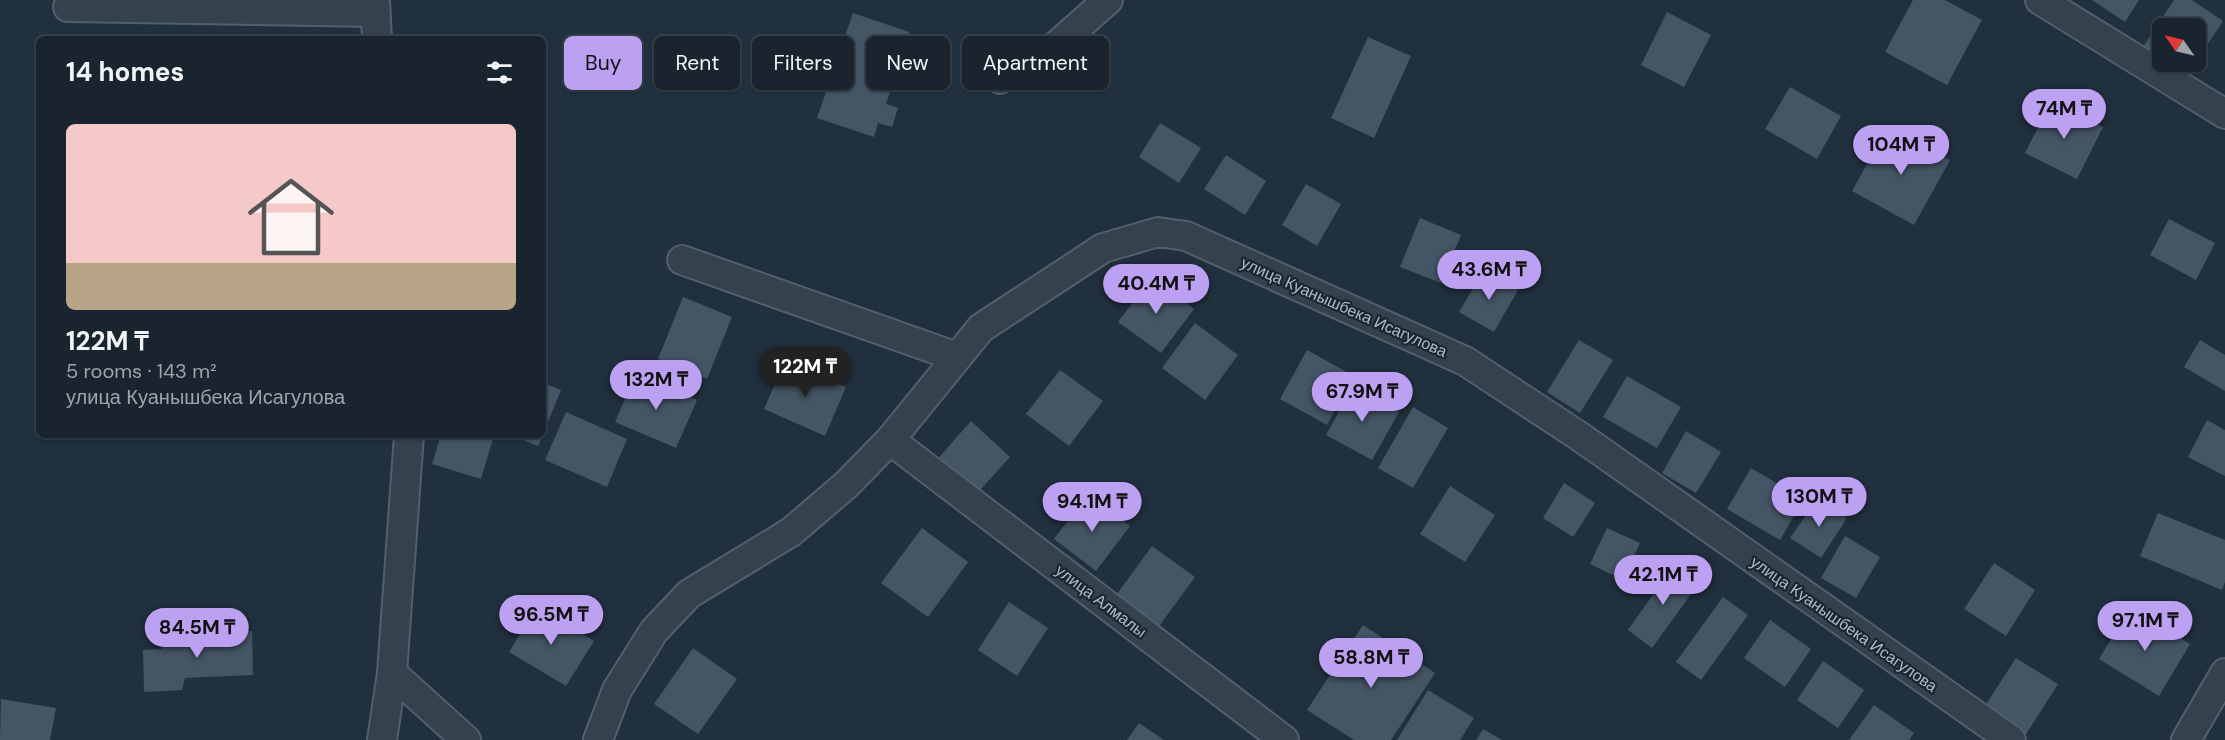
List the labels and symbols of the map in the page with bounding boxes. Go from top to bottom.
north arrow [2152,18,2206,72]
pin: 74M ₸ [2022,89,2106,140]
pin: 104M ₸ [1852,125,1950,176]
pin: 43.6M ₸ [1434,250,1544,301]
street label: улица Куанышбека Исагулова [1238,252,1450,362]
pin: 40.4M ₸ [1101,264,1211,315]
pin: 122M ₸ [756,347,854,398]
pin: 132M ₸ [607,360,705,411]
pin: 67.9M ₸ [1307,372,1417,423]
pin: 130M ₸ [1770,477,1868,528]
pin: 94.1M ₸ [1037,482,1147,533]
street label: улица Куанышбека Исагулова [1746,551,1942,697]
pin: 42.1M ₸ [1608,555,1718,606]
street label: улица Алмалы [1051,560,1151,642]
pin: 96.5M ₸ [496,595,606,646]
pin: 97.1M ₸ [2090,601,2200,652]
pin: 84.5M ₸ [142,608,252,659]
pin: 58.8M ₸ [1316,638,1426,689]

